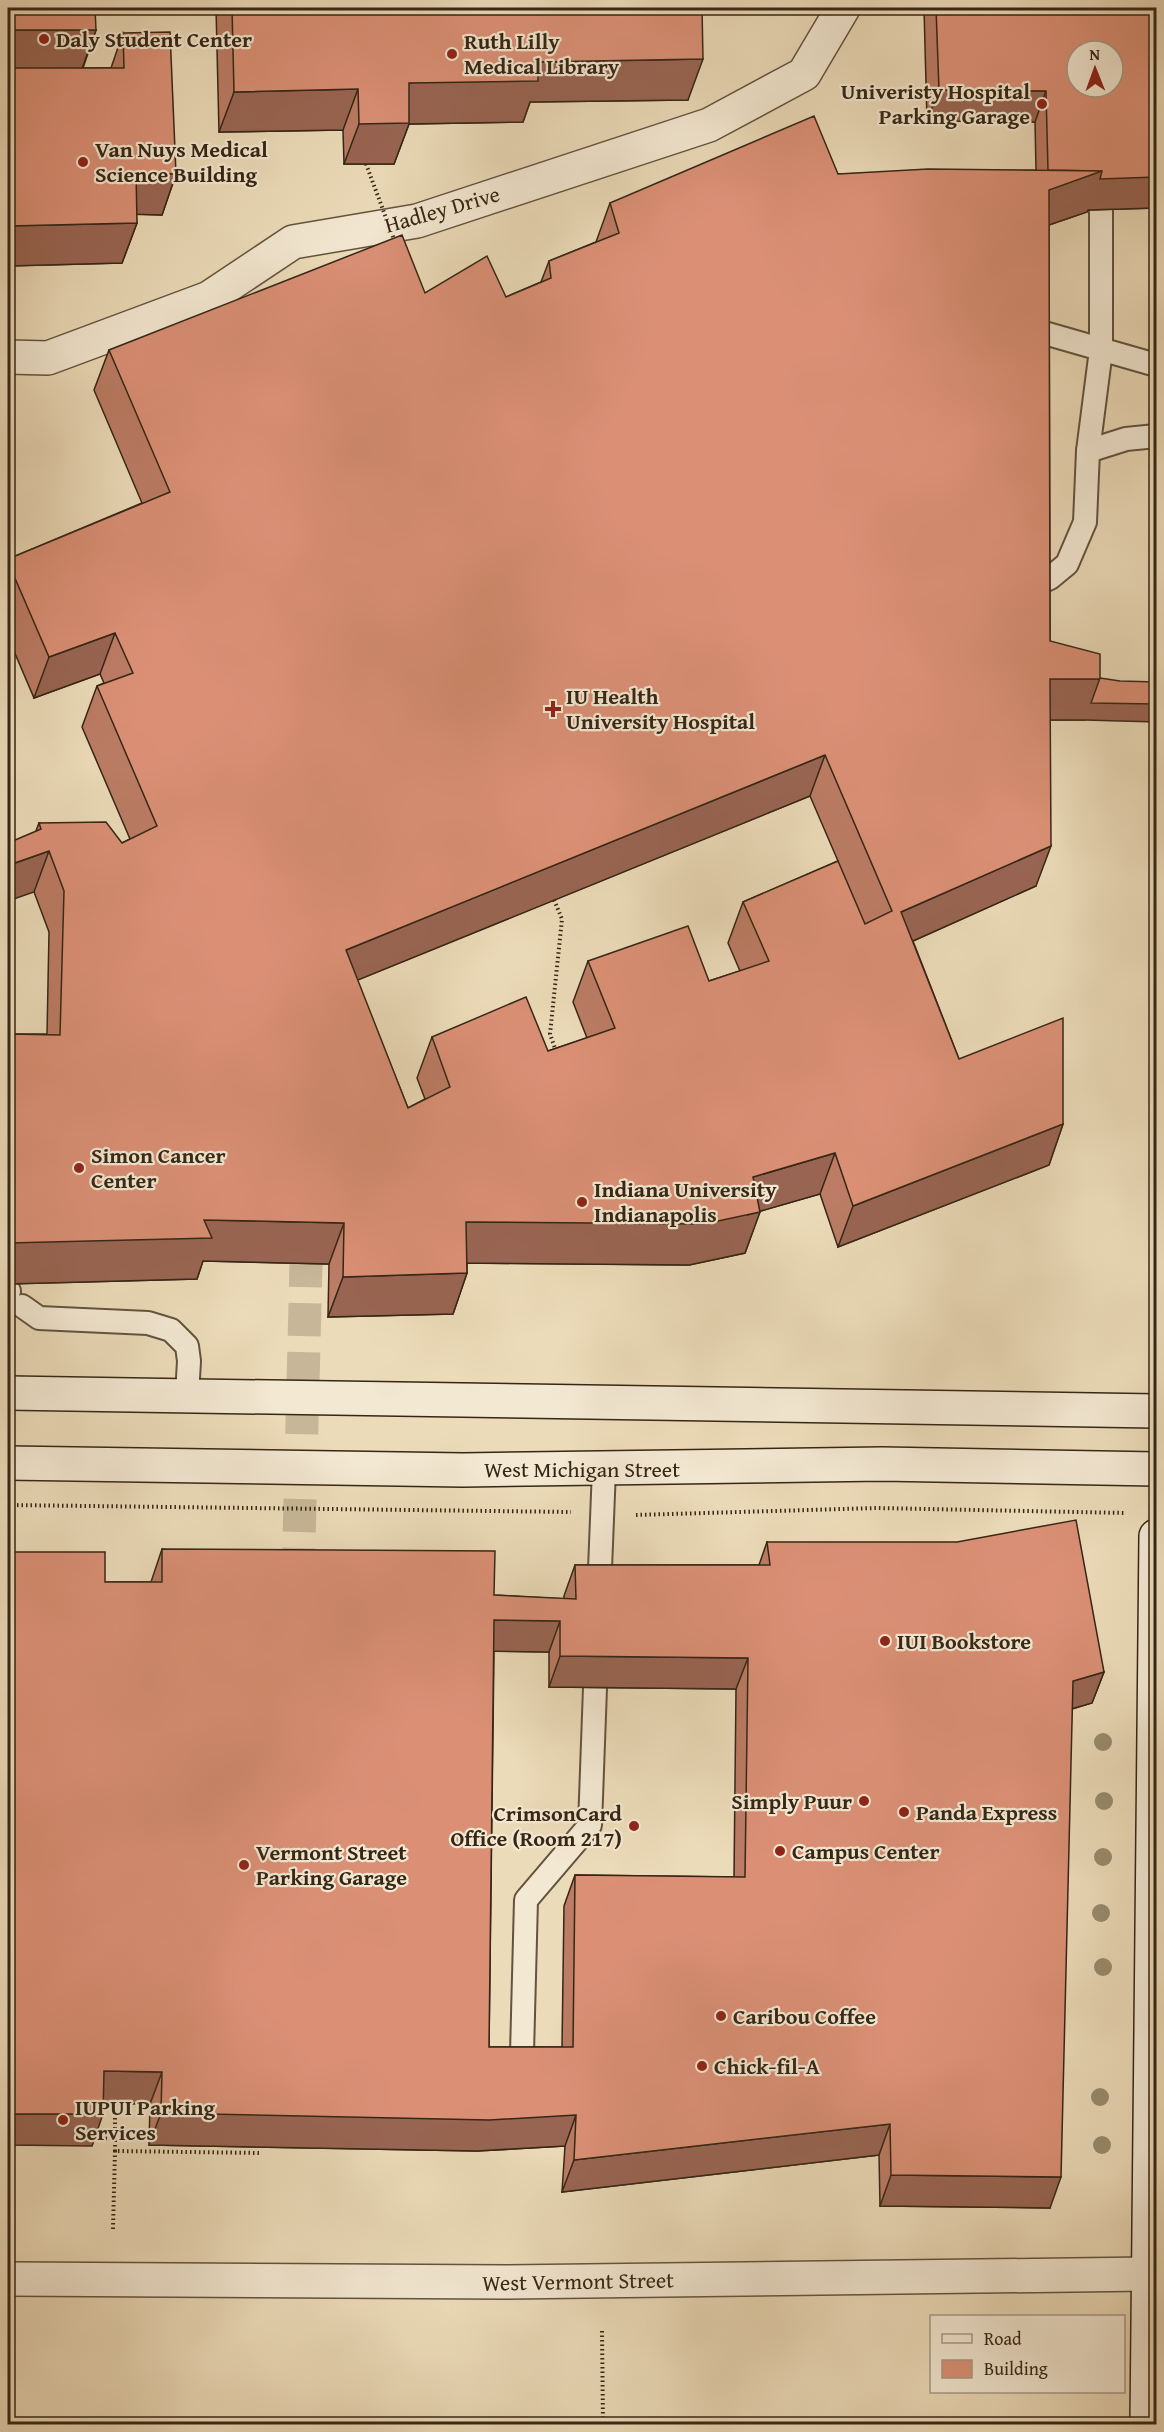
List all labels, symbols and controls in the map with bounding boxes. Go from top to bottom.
place label: Daly Student Center [56,23,252,55]
place label: Ruth Lilly Medical Library [464,25,620,82]
marker: Daly Student Center [37,32,51,46]
north arrow [1065,39,1125,99]
text: N [1089,42,1101,66]
marker: Ruth Lilly Medical Library [445,47,459,61]
place label: Univeristy Hospital Parking Garage [841,75,1030,132]
marker: Univeristy Hospital Parking Garage [1035,97,1049,111]
place label: Van Nuys Medical Science Building [95,133,268,190]
marker: Van Nuys Medical Science Building [76,155,90,169]
street label: Hadley Drive [381,177,503,241]
place label: IU Health University Hospital [566,680,755,737]
marker: IU Health University Hospital [544,700,562,718]
place label: Simon Cancer Center [91,1139,226,1196]
marker: Simon Cancer Center [72,1161,86,1175]
place label: Indiana University Indianapolis [594,1173,777,1230]
marker: Indiana University Indianapolis [575,1195,589,1209]
street label: West Michigan Street [484,1453,680,1485]
place label: IUI Bookstore [897,1625,1031,1657]
marker: IUI Bookstore [878,1634,892,1648]
place label: Simply Puur [731,1785,852,1817]
marker: Simply Puur [857,1794,871,1808]
place label: Panda Express [916,1796,1057,1828]
place label: CrimsonCard Office (Room 217) [450,1797,622,1854]
marker: Panda Express [897,1805,911,1819]
marker: CrimsonCard Office (Room 217) [627,1819,641,1833]
place label: Campus Center [792,1835,940,1867]
place label: Vermont Street Parking Garage [256,1836,407,1893]
marker: Campus Center [773,1844,787,1858]
marker: Vermont Street Parking Garage [237,1858,251,1872]
place label: Caribou Coffee [733,2000,876,2032]
marker: Caribou Coffee [714,2009,728,2023]
place label: Chick-fil-A [714,2050,820,2082]
marker: Chick-fil-A [695,2059,709,2073]
place label: IUPUI Parking Services [75,2091,216,2148]
marker: IUPUI Parking Services [56,2113,70,2127]
street label: West Vermont Street [482,2263,674,2299]
legend [930,2315,1125,2393]
text: Road [984,2325,1022,2352]
text: Building [984,2355,1048,2382]

